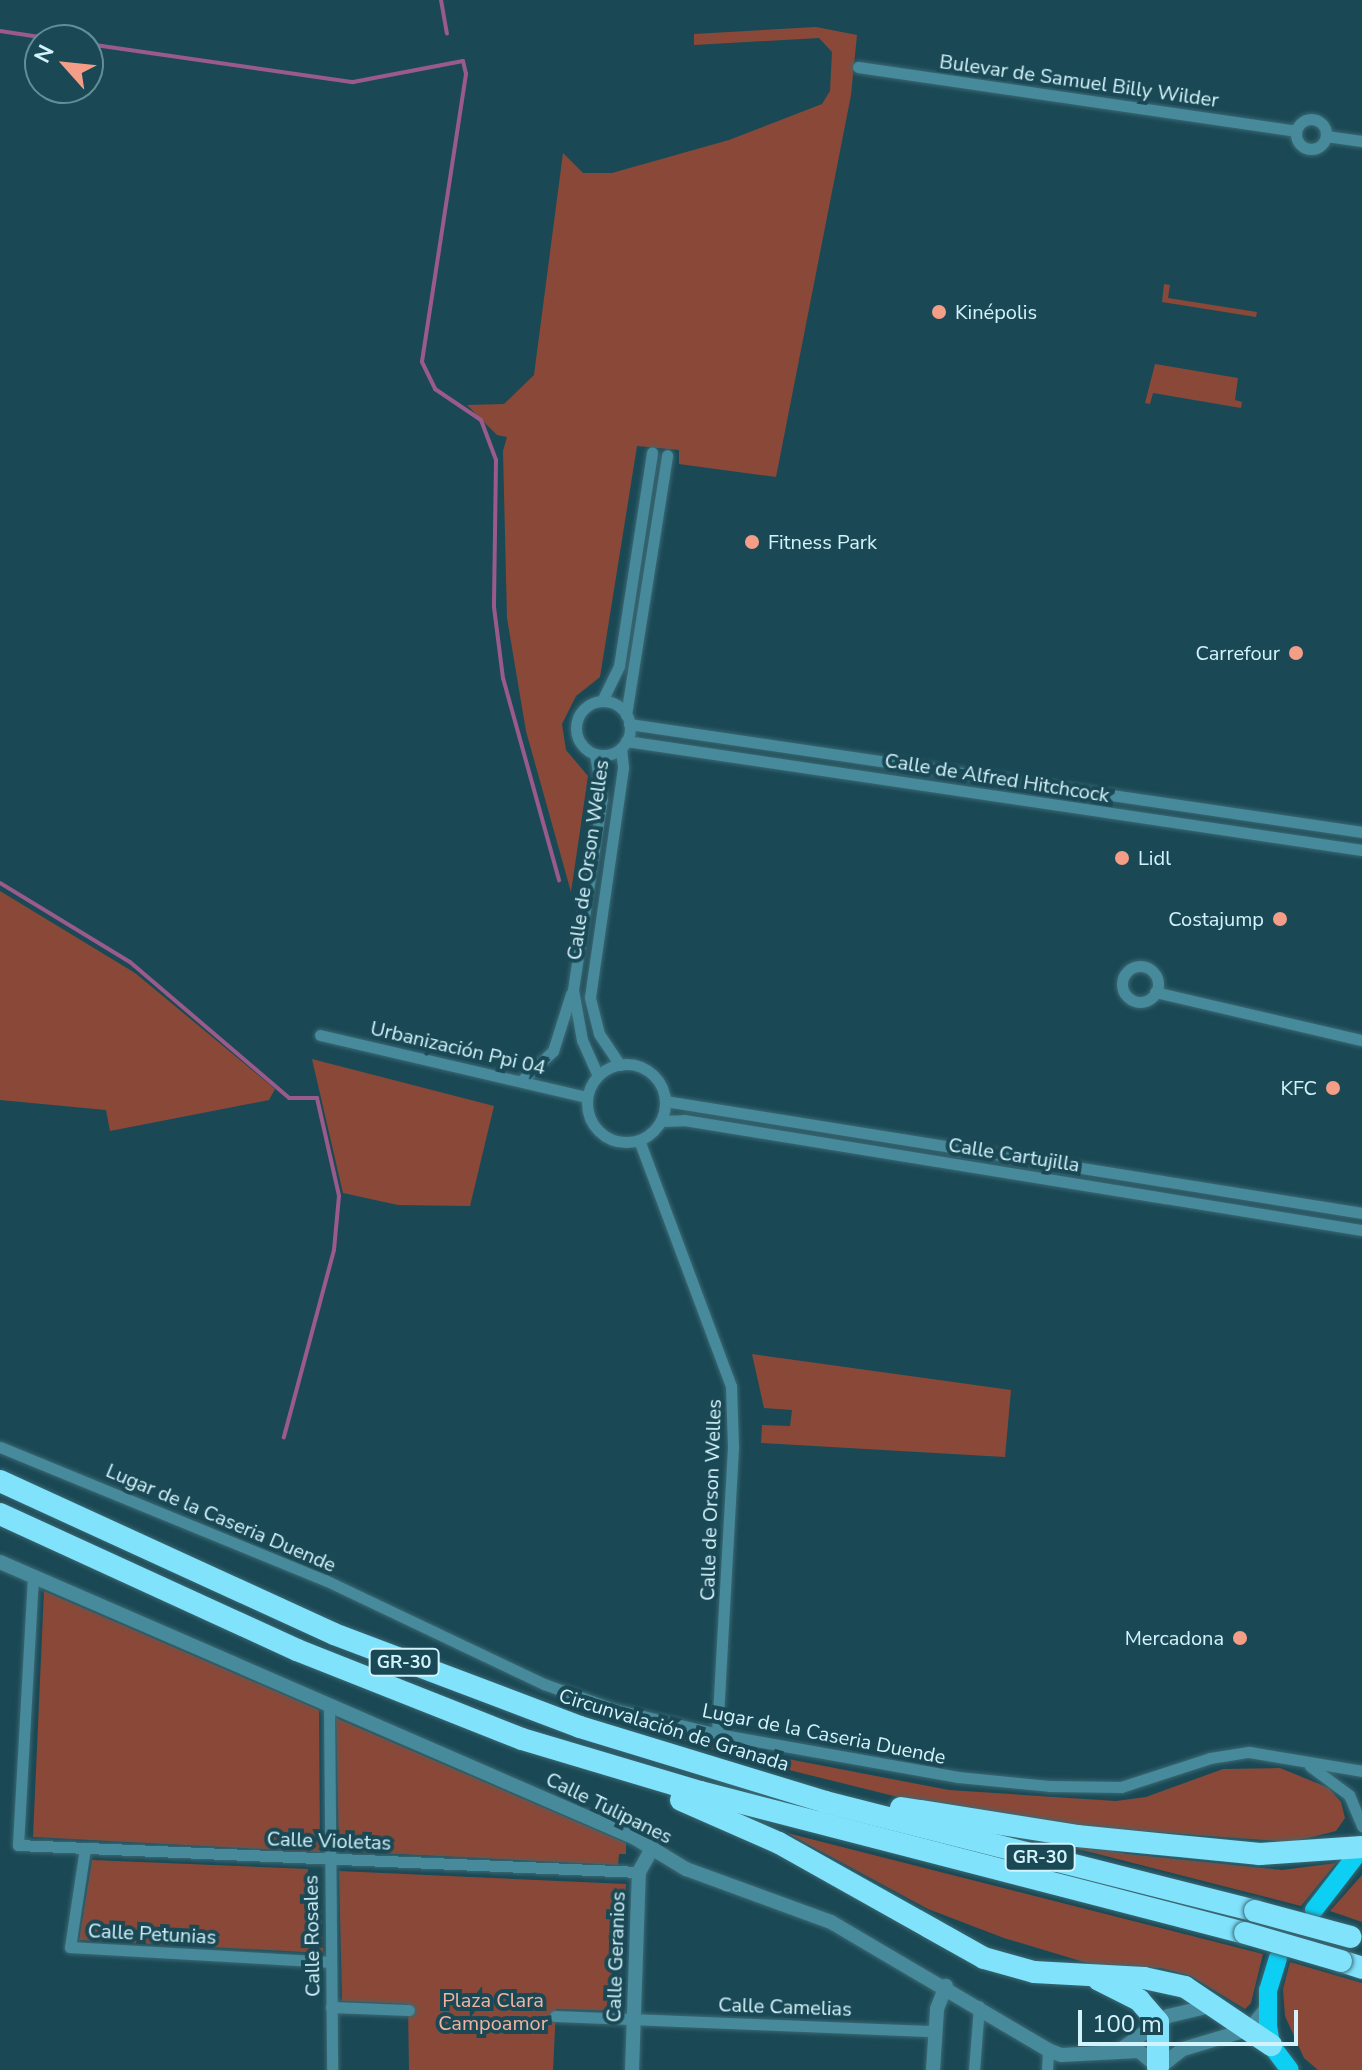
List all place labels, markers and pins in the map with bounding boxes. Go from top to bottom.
place label: Kinépolis [955,300,1037,324]
marker: Kinépolis [930,303,948,321]
place label: Fitness Park [768,530,877,554]
marker: Fitness Park [743,533,761,551]
place label: Carrefour [1196,641,1280,665]
marker: Carrefour [1287,644,1305,662]
place label: Lidl [1138,846,1171,870]
marker: Lidl [1113,849,1131,867]
place label: Costajump [1168,907,1264,931]
marker: Costajump [1271,910,1289,928]
place label: KFC [1280,1076,1317,1100]
marker: KFC [1324,1079,1342,1097]
place label: Mercadona [1125,1626,1224,1650]
marker: Mercadona [1231,1629,1249,1647]

